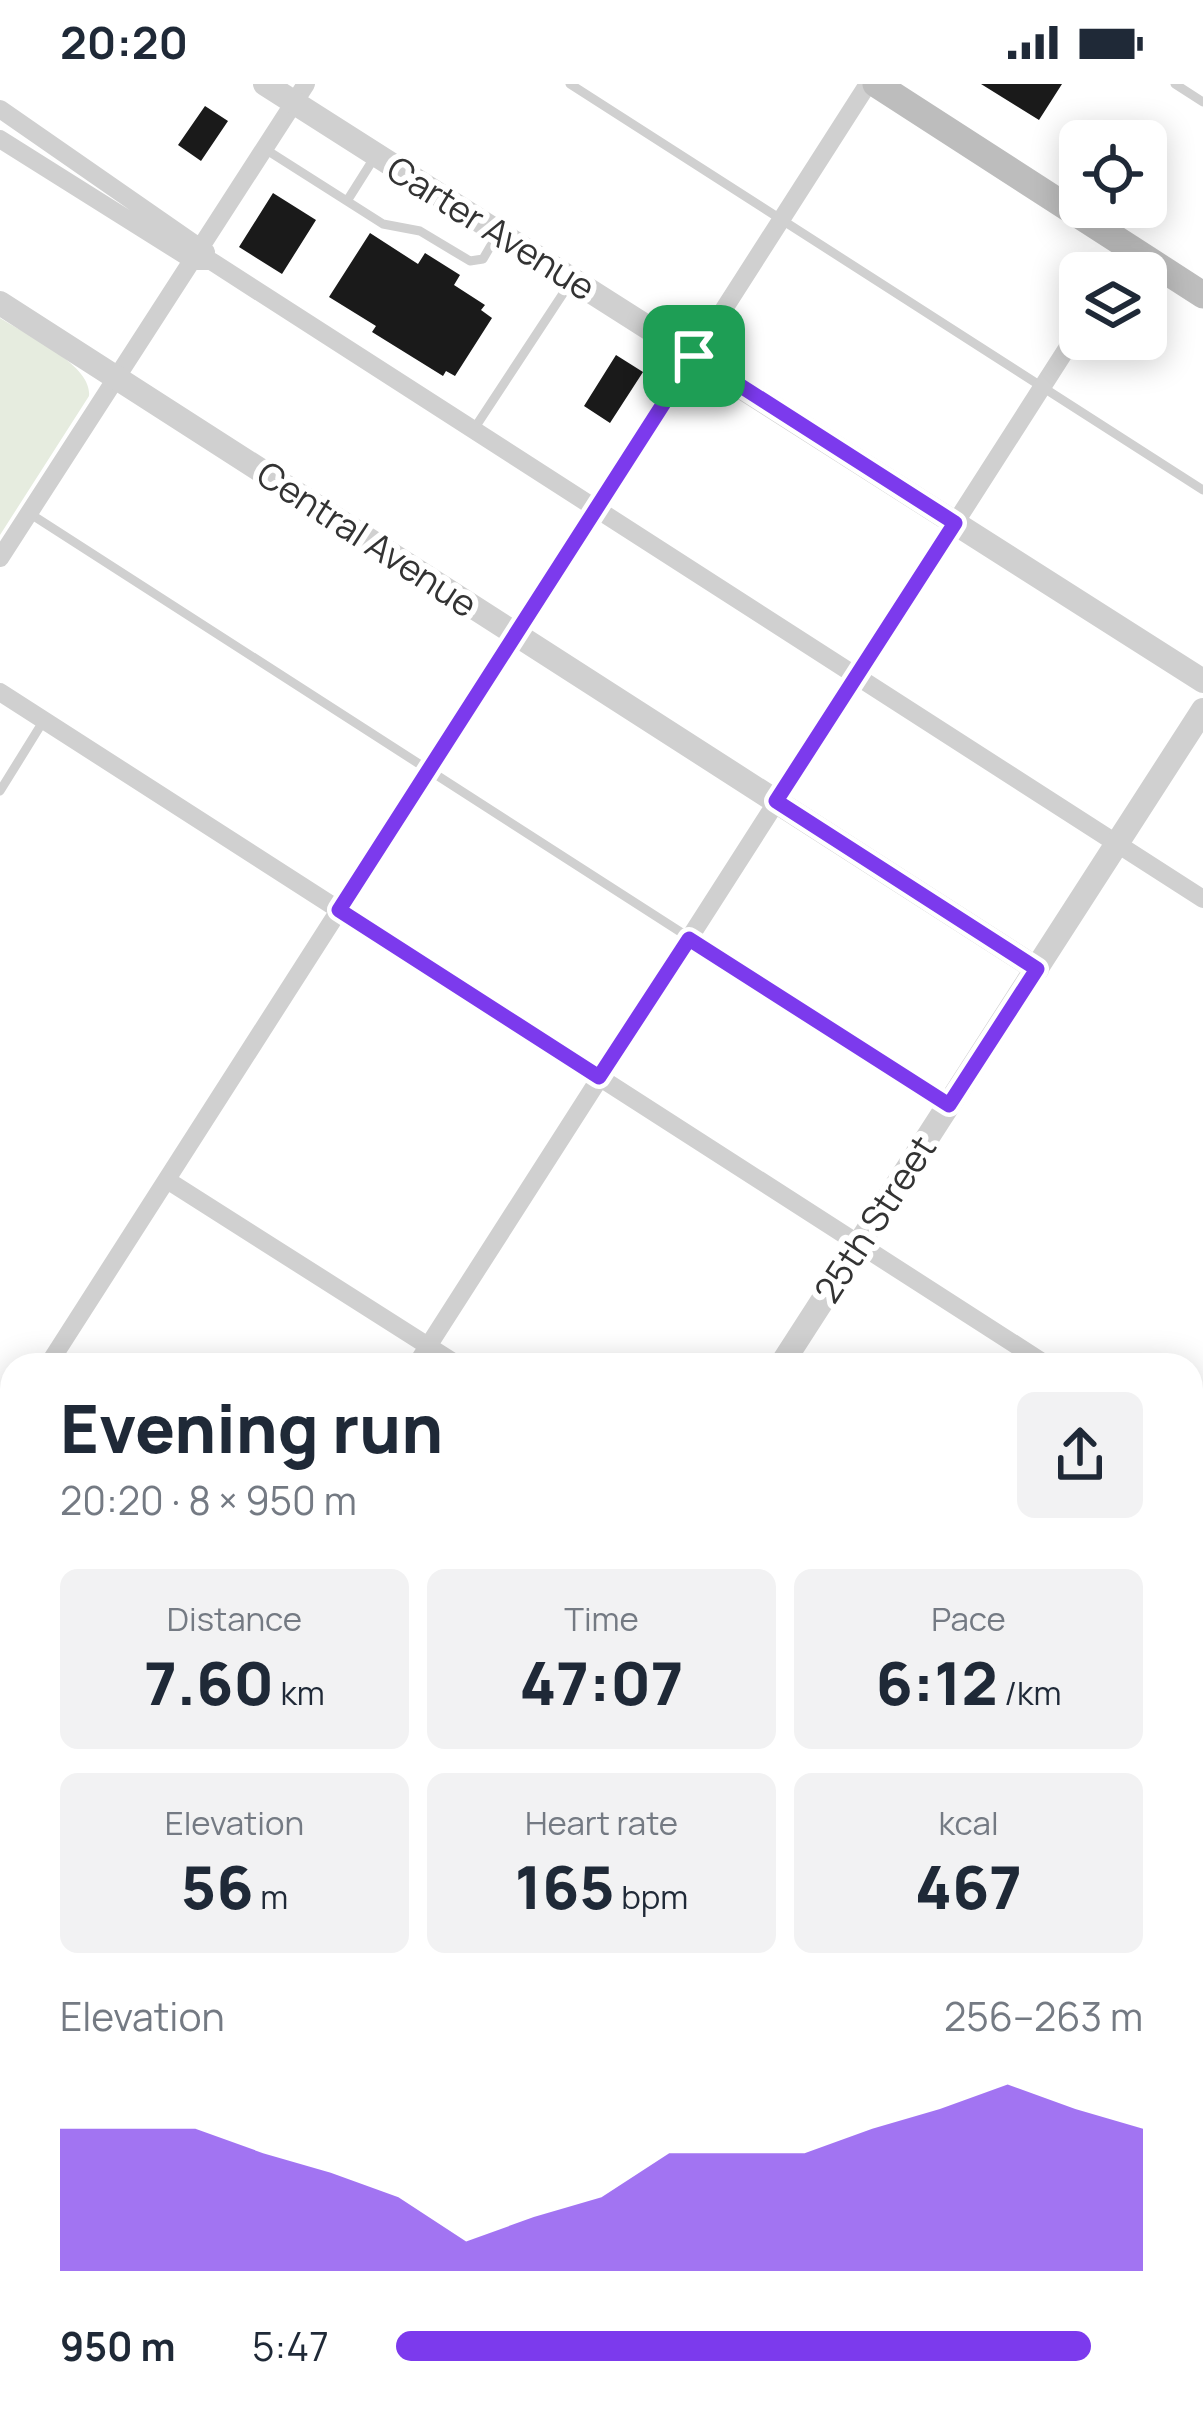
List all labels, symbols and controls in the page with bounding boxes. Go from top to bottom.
text: 20:20 [60,11,188,73]
map controls [1059,120,1167,360]
button: locate [1059,120,1167,228]
street label: Carter Avenue [378,144,605,311]
button: layers [1059,252,1167,360]
pin [643,305,745,407]
icon: arrive [661,323,727,389]
street label: Central Avenue [248,449,487,628]
street label: 25th Street [802,1126,947,1312]
text: Evening run [60,1383,443,1473]
button: share [1017,1392,1143,1518]
text: 20:20 · 8 × 950 m [60,1473,357,1527]
text: Distance [167,1596,302,1641]
text: Time [564,1596,639,1641]
text: Pace [931,1596,1006,1641]
text: 7.60 [144,1641,274,1723]
text: 47:07 [519,1641,684,1723]
text: 6:12 [876,1641,998,1723]
text: km [274,1670,325,1715]
text: /km [998,1670,1061,1715]
text: Elevation [165,1800,304,1845]
text: Heart rate [525,1800,678,1845]
text: kcal [938,1800,999,1845]
text: 56 [181,1845,254,1927]
text: 165 [515,1845,615,1927]
text: 467 [915,1845,1022,1927]
text: m [254,1874,288,1919]
text: bpm [615,1874,688,1919]
text: Elevation [60,1989,225,2043]
text: 256–263 m [944,1989,1143,2043]
text: 950 m [60,2319,176,2373]
text: 5:47 [252,2319,329,2373]

